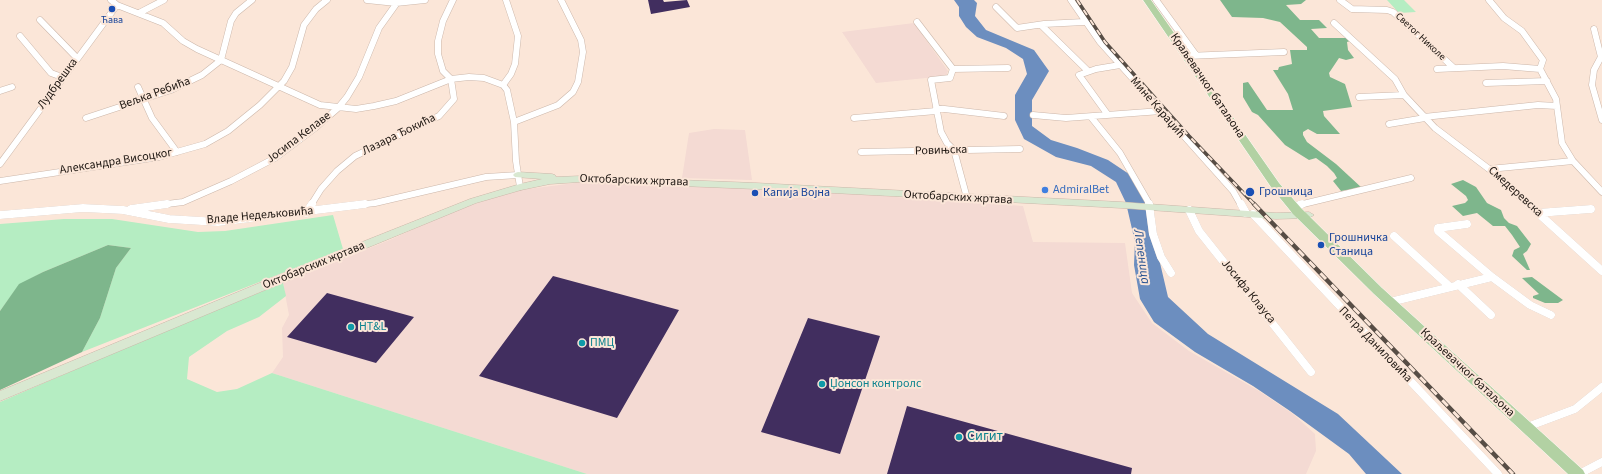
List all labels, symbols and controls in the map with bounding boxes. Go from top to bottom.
marker: Ћава [107,4,117,14]
street label: Светог Николе [1392,11,1448,63]
place label: Ћава [101,15,123,27]
street label: Краљевачког батаљона [1166,31,1248,141]
street label: Лудбрешка [35,56,81,112]
street label: Вељка Ребића [118,75,192,113]
street label: Мине Караџић [1127,75,1187,141]
street label: Јосипа Келаве [264,109,334,167]
street label: Лазара Ђокића [360,111,438,159]
street label: Ровињска [915,143,967,159]
street label: Александра Висоцког [59,146,173,178]
street label: Смедеревска [1485,164,1545,220]
street label: Октобарских жртава [579,172,689,190]
place label: AdmiralBet [1053,183,1109,197]
marker: AdmiralBet [1040,185,1050,195]
place label: Грошница [1259,185,1313,199]
place label: Капија Војна [763,186,830,200]
marker: Грошница [1244,186,1256,198]
marker: Капија Војна [750,188,760,198]
street label: Октобарских жртава [903,188,1013,208]
street label: Владе Недељковића [206,204,314,228]
water label: Лепеница [1129,229,1153,285]
place label: Грошничка Станица [1329,231,1388,259]
street label: Октобарских жртава [261,239,367,293]
marker: Грошничка Станица [1316,240,1326,250]
street label: Јосифа Клауса [1218,257,1278,327]
street label: Петра Даниловића [1335,304,1415,386]
place label: HT&L [359,320,386,334]
marker: HT&L [346,322,356,332]
street label: Краљевачког батаљона [1417,326,1517,420]
place label: ПМЦ [590,336,614,350]
marker: ПМЦ [577,338,587,348]
place label: Џонсон контролс [830,377,921,391]
marker: Џонсон контролс [817,379,827,389]
place label: Сигит [967,429,1003,445]
marker: Сигит [954,432,964,442]

